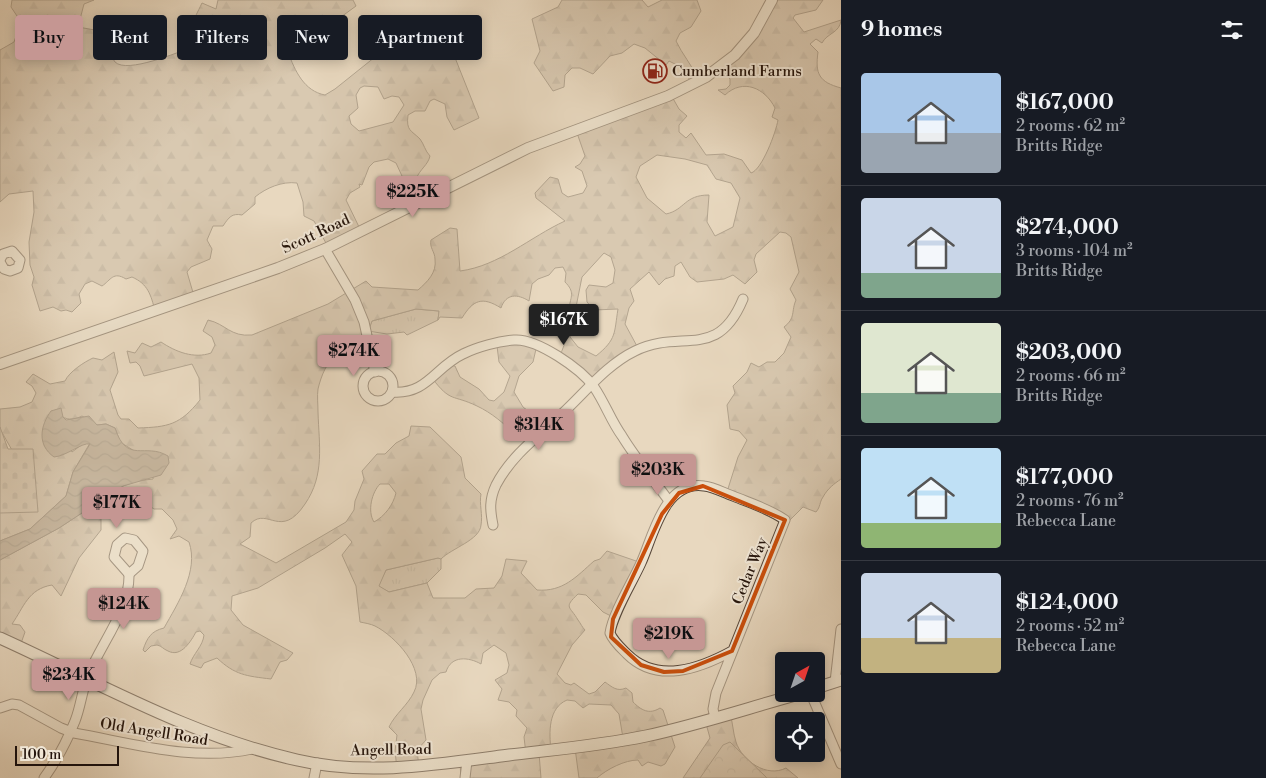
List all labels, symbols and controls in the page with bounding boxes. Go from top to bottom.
chip: Buy [15,15,83,60]
chip: Rent [93,15,167,60]
chip: Filters [177,15,267,60]
chip: New [277,15,348,60]
chip: Apartment [358,15,482,60]
icon: filters [1218,16,1246,44]
text: 9 homes [861,17,942,43]
fuel station icon: Cumberland Farms [642,58,668,84]
place label: Cumberland Farms [672,62,802,81]
text: $167,000 [1016,90,1114,116]
icon: home [901,93,961,153]
text: 2 rooms · 62 m² [1016,116,1125,136]
text: Britts Ridge [1016,136,1103,156]
pin: $225K [378,176,448,218]
text: $225K [387,182,439,202]
street label: Scott Road [279,210,354,258]
text: $274,000 [1016,215,1119,241]
icon: home [901,218,961,278]
text: 3 rooms · 104 m² [1016,241,1133,261]
text: Britts Ridge [1016,261,1103,281]
pin: $167K [529,304,599,346]
text: $167K [540,310,588,330]
pin: $274K [319,334,389,377]
text: $203,000 [1016,340,1122,366]
text: $274K [328,341,380,361]
icon: home [901,343,961,403]
text: 2 rooms · 66 m² [1016,366,1126,386]
text: Britts Ridge [1016,386,1103,406]
pin: $314K [504,408,574,451]
text: $314K [514,415,564,435]
pin: $203K [623,454,693,496]
text: $203K [631,460,685,480]
text: $177,000 [1016,465,1113,491]
icon: home [901,468,961,528]
pin: $177K [82,486,152,529]
text: 2 rooms · 76 m² [1016,491,1124,511]
text: $177K [93,493,141,513]
text: Rebecca Lane [1016,511,1116,531]
street label: Cedar Way [728,534,772,607]
pin: $124K [89,588,159,630]
text: $124,000 [1016,590,1119,616]
icon: home [901,593,961,653]
text: $124K [98,594,150,614]
text: 2 rooms · 52 m² [1016,616,1124,636]
pin: $219K [634,618,704,660]
text: $219K [644,624,694,644]
text: Rebecca Lane [1016,636,1116,656]
north arrow [775,652,825,702]
map controls [775,652,825,762]
pin: $234K [34,658,104,701]
text: $234K [42,665,96,685]
button: locate [775,712,825,762]
street label: Old Angell Road [99,714,210,750]
street label: Angell Road [349,740,432,760]
scale bar [15,743,119,766]
text: 100 m [22,746,61,764]

